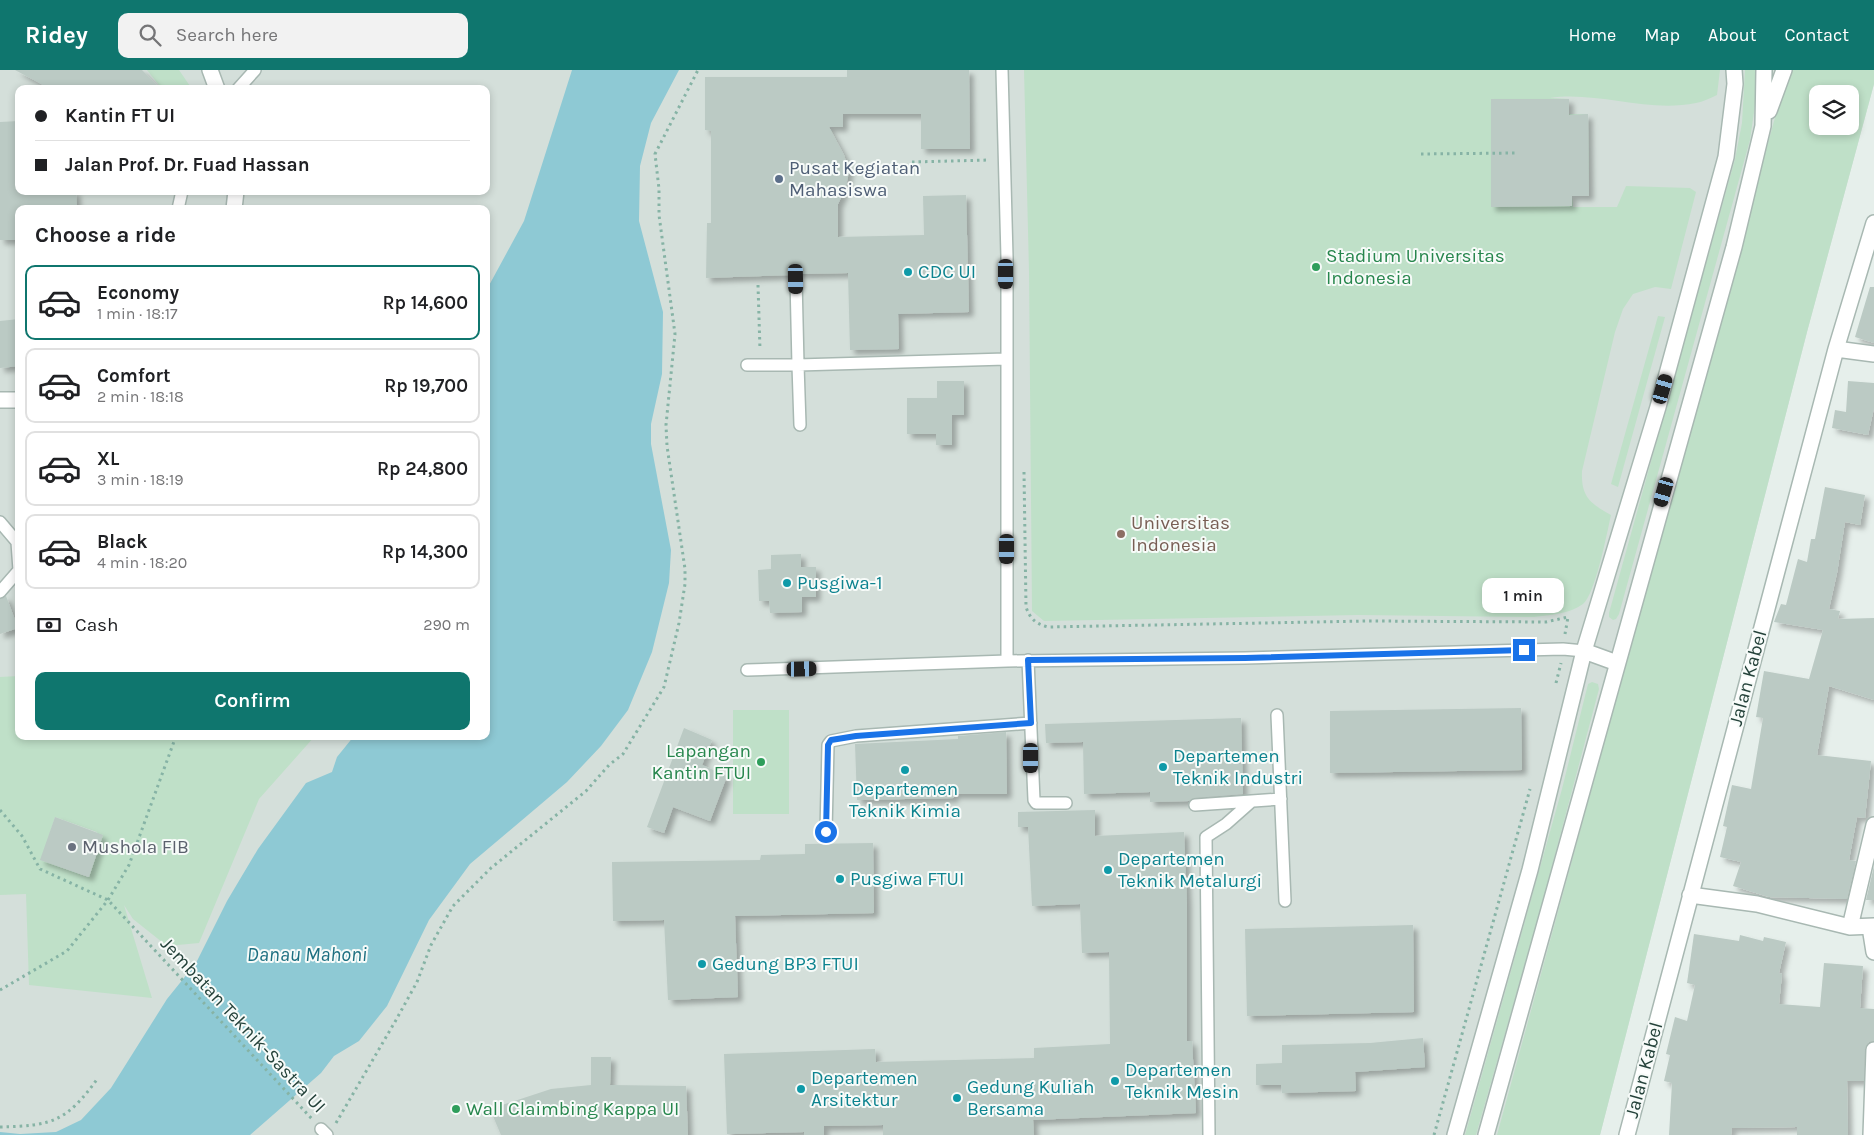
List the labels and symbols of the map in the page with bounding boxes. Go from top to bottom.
place label: Pusat Kegiatan Mahasiswa [789,157,920,201]
marker: Pusat Kegiatan Mahasiswa [773,173,785,185]
place label: Stadium Universitas Indonesia [1326,245,1505,289]
car [998,259,1013,289]
place label: CDC UI [918,261,976,283]
marker: Stadium Universitas Indonesia [1310,261,1322,273]
car [788,264,803,294]
marker: CDC UI [902,266,914,278]
car [1651,373,1674,405]
car [1652,476,1675,508]
place label: Universitas Indonesia [1131,512,1230,556]
marker: Universitas Indonesia [1115,528,1127,540]
car [999,534,1014,564]
place label: Pusgiwa-1 [797,572,883,594]
marker: Pusgiwa-1 [781,577,793,589]
callout: 1 min [1483,578,1565,612]
street label: Jalan Kabel [1725,628,1771,728]
route end [1513,639,1535,661]
car [786,661,817,677]
place label: Lapangan Kantin FTUI [652,740,751,784]
car [1023,743,1038,773]
place label: Departemen Teknik Industri [1173,745,1303,789]
marker: Lapangan Kantin FTUI [755,756,767,768]
marker: Departemen Teknik Industri [1157,761,1169,773]
marker: Departemen Teknik Kimia [899,764,911,776]
place label: Departemen Teknik Kimia [849,778,961,822]
route start [815,821,837,843]
place label: Mushola FIB [82,836,189,858]
marker: Mushola FIB [66,841,78,853]
place label: Departemen Teknik Metalurgi [1118,848,1262,892]
marker: Departemen Teknik Metalurgi [1102,864,1114,876]
place label: Pusgiwa FTUI [850,868,964,890]
marker: Pusgiwa FTUI [834,873,846,885]
street label: Jembatan Teknik-Sastra UI [156,933,330,1117]
water label: Danau Mahoni [247,943,367,966]
place label: Gedung BP3 FTUI [712,953,859,975]
marker: Gedung BP3 FTUI [696,958,708,970]
street label: Jalan Kabel [1621,1020,1667,1120]
place label: Departemen Teknik Mesin [1125,1059,1239,1103]
place label: Departemen Arsitektur [811,1067,918,1111]
marker: Departemen Teknik Mesin [1109,1075,1121,1087]
place label: Gedung Kuliah Bersama [967,1076,1094,1120]
marker: Departemen Arsitektur [795,1083,807,1095]
marker: Gedung Kuliah Bersama [951,1092,963,1104]
place label: Wall Claimbing Kappa UI [466,1098,679,1120]
marker: Wall Claimbing Kappa UI [450,1103,462,1115]

